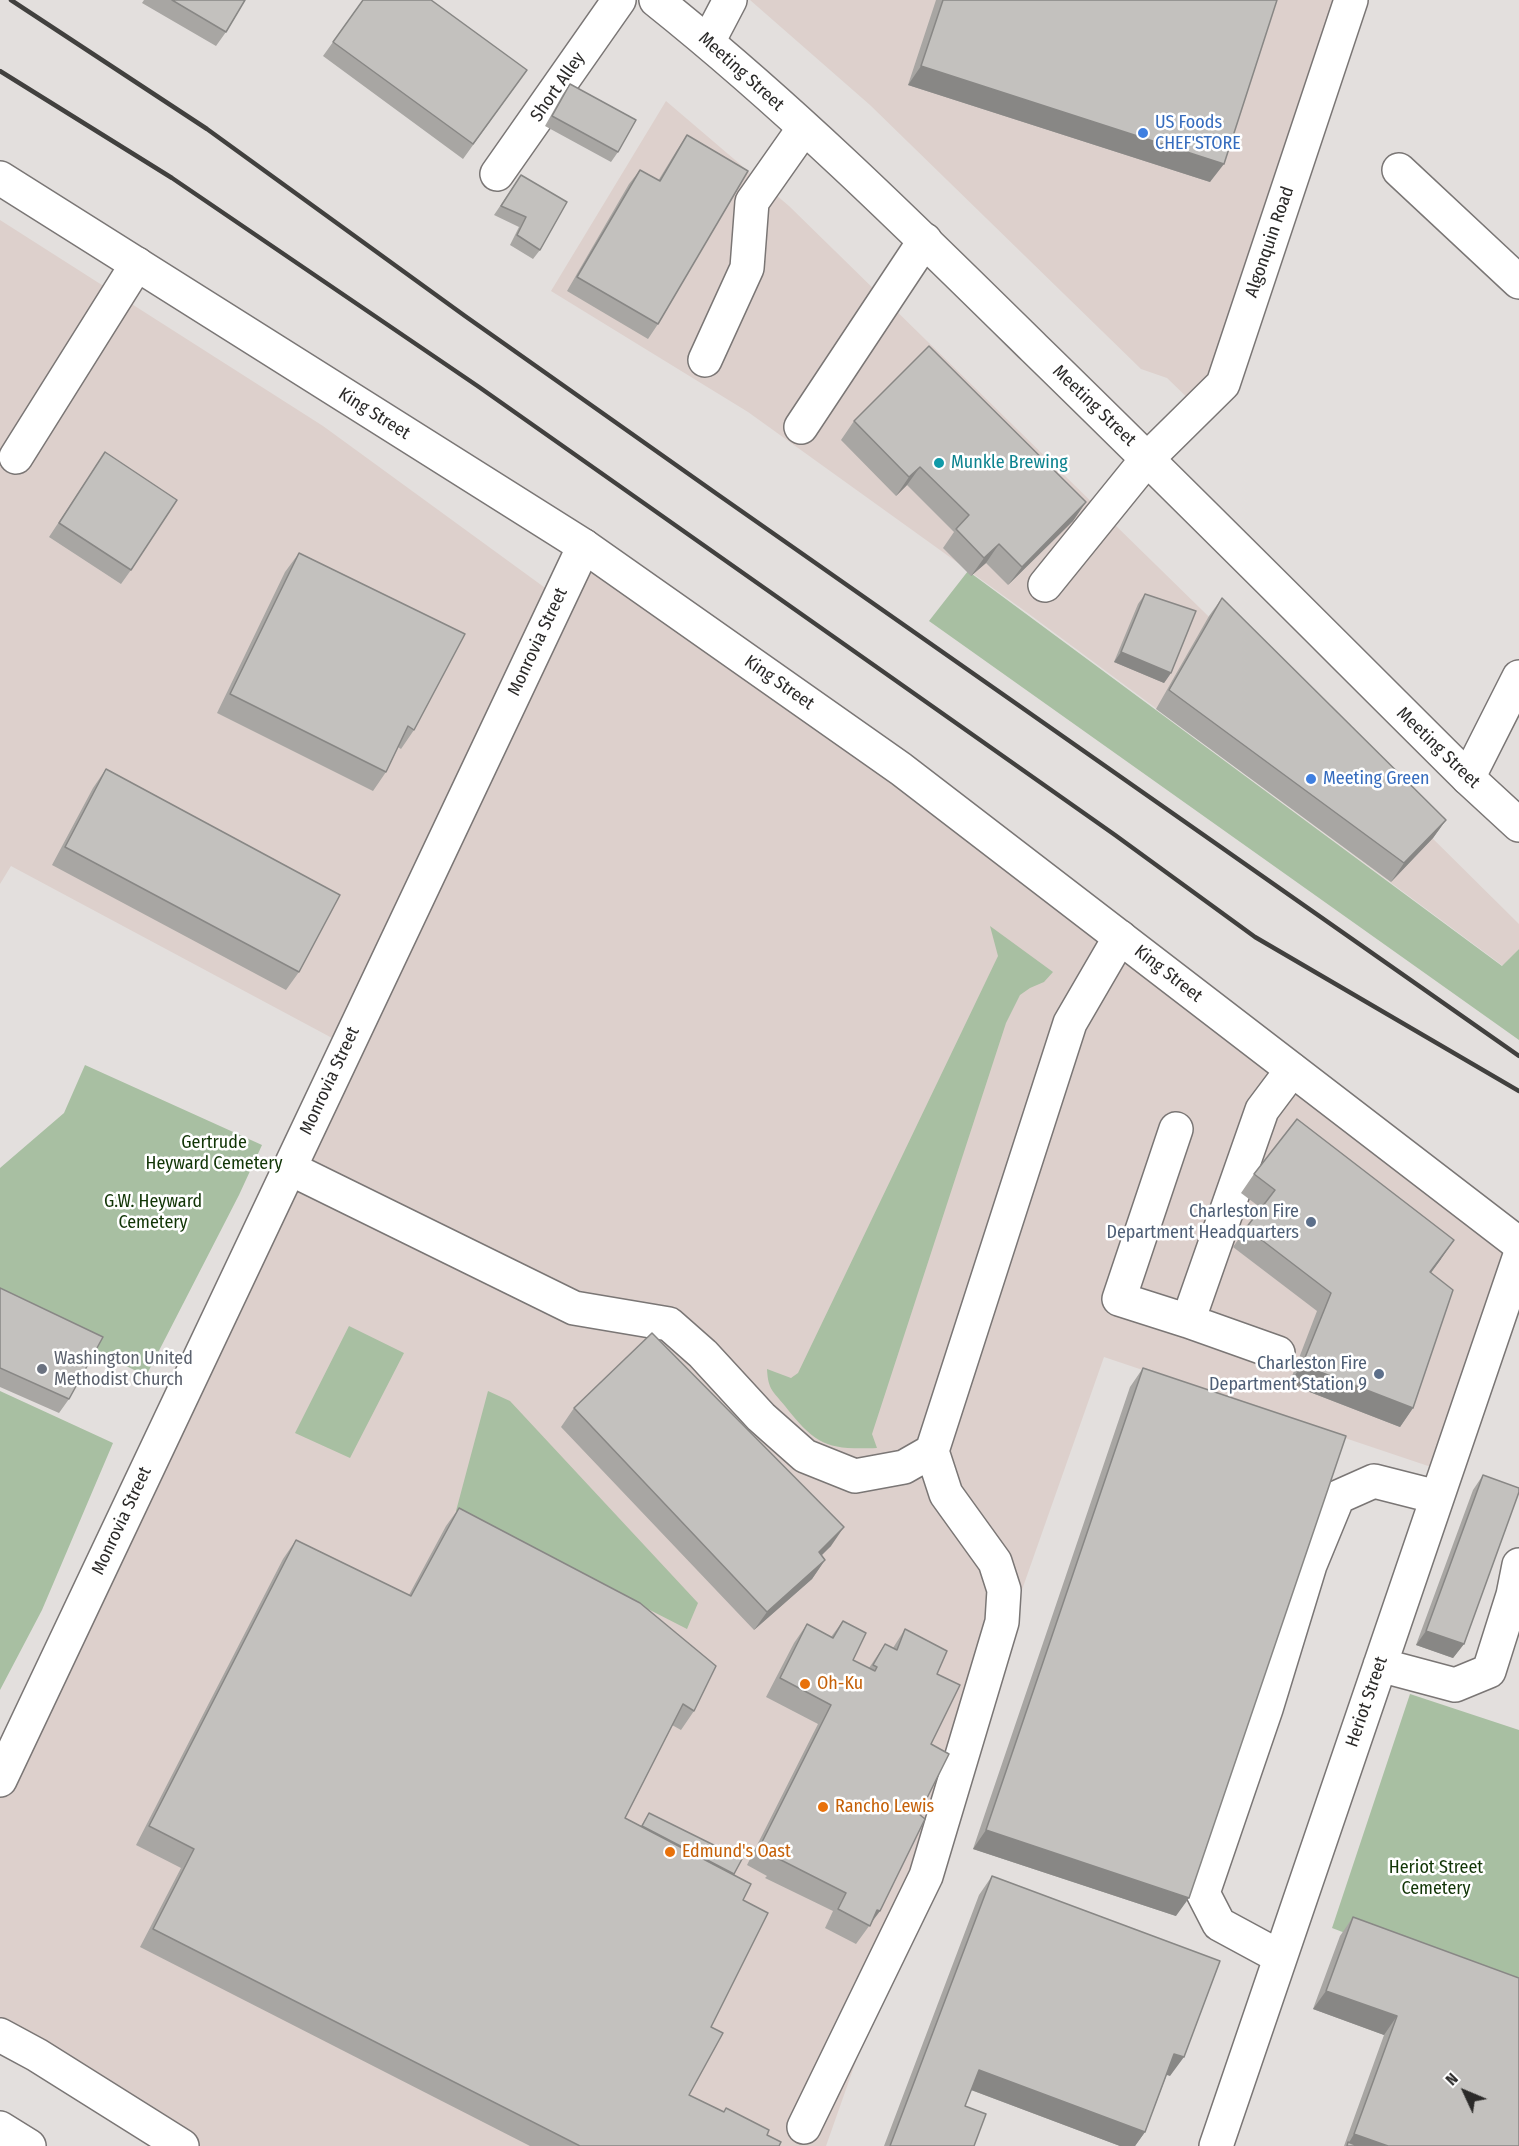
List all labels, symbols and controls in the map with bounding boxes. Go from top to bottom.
street label: Meeting Street [694,28,788,116]
street label: Short Alley [526,48,590,126]
place label: US Foods CHEF'STORE [1155,112,1241,154]
marker: US Foods CHEF'STORE [1136,126,1150,140]
street label: Algonquin Road [1241,184,1299,300]
street label: Meeting Street [1048,361,1140,451]
street label: King Street [334,384,414,444]
place label: Munkle Brewing [951,452,1068,474]
marker: Munkle Brewing [932,456,946,470]
street label: Monrovia Street [504,585,572,699]
street label: King Street [740,651,818,715]
street label: Meeting Street [1392,703,1484,793]
place label: Meeting Green [1323,768,1430,790]
marker: Meeting Green [1304,772,1318,786]
street label: King Street [1130,941,1206,1007]
street label: Monrovia Street [296,1024,364,1138]
park label: Gertrude Heyward Cemetery [145,1132,283,1174]
park label: G.W. Heyward Cemetery [104,1191,202,1234]
place label: Charleston Fire Department Headquarters [1106,1201,1299,1244]
marker: Charleston Fire Department Headquarters [1304,1215,1318,1229]
place label: Washington United Methodist Church [54,1348,193,1390]
place label: Charleston Fire Department Station 9 [1209,1353,1367,1396]
marker: Washington United Methodist Church [35,1362,49,1376]
marker: Charleston Fire Department Station 9 [1372,1367,1386,1381]
street label: Monrovia Street [88,1464,156,1578]
street label: Heriot Street [1341,1654,1393,1750]
place label: Oh-Ku [817,1673,863,1695]
marker: Oh-Ku [798,1677,812,1691]
place label: Rancho Lewis [835,1796,934,1818]
marker: Rancho Lewis [816,1800,830,1814]
place label: Edmund's Oast [682,1841,791,1863]
marker: Edmund's Oast [663,1845,677,1859]
park label: Heriot Street Cemetery [1389,1857,1483,1900]
north arrow [1435,2062,1495,2122]
text: N [1442,2069,1462,2089]

